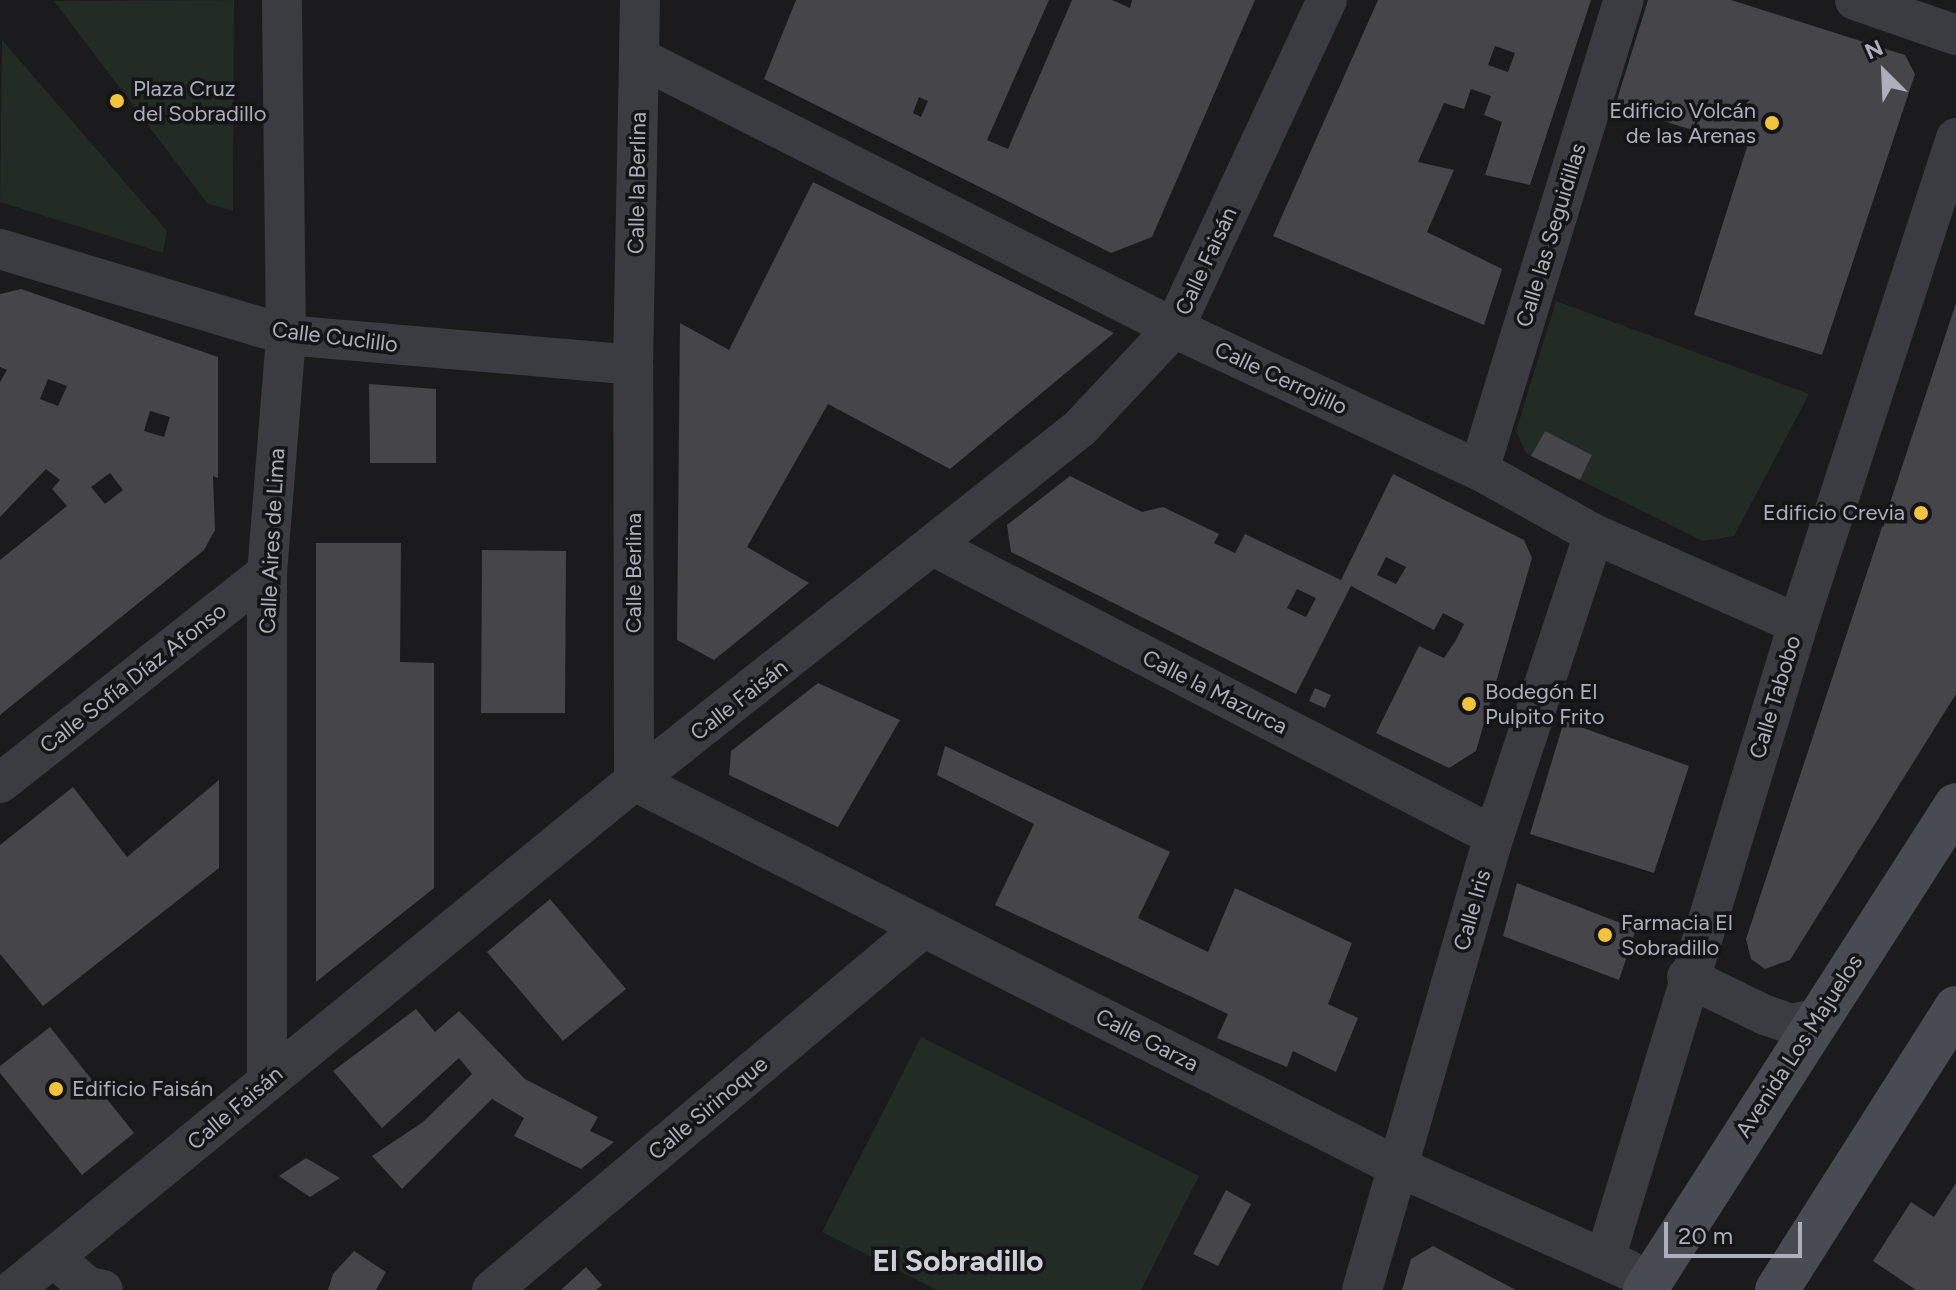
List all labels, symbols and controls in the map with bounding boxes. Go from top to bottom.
north arrow [1844,32,1924,112]
text: N [1861,34,1887,65]
place label: Plaza Cruz del Sobradillo [133,75,266,126]
marker: Plaza Cruz del Sobradillo [108,92,126,110]
place label: Edificio Volcán de las Arenas [1609,97,1756,148]
street label: Calle la Berlina [623,112,651,254]
marker: Edificio Volcán de las Arenas [1763,114,1781,132]
street label: Calle las Seguidillas [1510,140,1592,330]
street label: Calle Faisán [1170,203,1242,319]
street label: Calle Cuclillo [271,316,399,358]
street label: Calle Cerrojillo [1211,336,1351,420]
street label: Calle Aires de Lima [254,447,290,635]
place label: Edificio Crevia [1763,500,1905,526]
marker: Edificio Crevia [1912,504,1930,522]
street label: Calle Berlina [621,513,647,633]
street label: Calle Sofía Díaz Afonso [35,597,231,759]
street label: Calle Tabobo [1744,632,1806,762]
street label: Calle la Mazurca [1138,644,1292,740]
street label: Calle Faisán [685,654,793,746]
place label: Bodegón El Pulpito Frito [1485,678,1605,730]
marker: Bodegón El Pulpito Frito [1460,695,1478,713]
street label: Calle Iris [1448,866,1496,954]
place label: Farmacia El Sobradillo [1621,909,1733,960]
marker: Farmacia El Sobradillo [1596,926,1614,944]
street label: Avenida Los Majuelos [1730,950,1868,1142]
street label: Calle Garza [1091,1003,1203,1077]
street label: Calle Sirinoque [643,1051,773,1165]
street label: Calle Faisán [182,1061,288,1155]
place label: Edificio Faisán [72,1076,213,1102]
marker: Edificio Faisán [47,1080,65,1098]
scale bar [1668,1206,1806,1256]
text: 20 m [1678,1221,1733,1250]
district label: El Sobradillo [873,1243,1043,1279]

